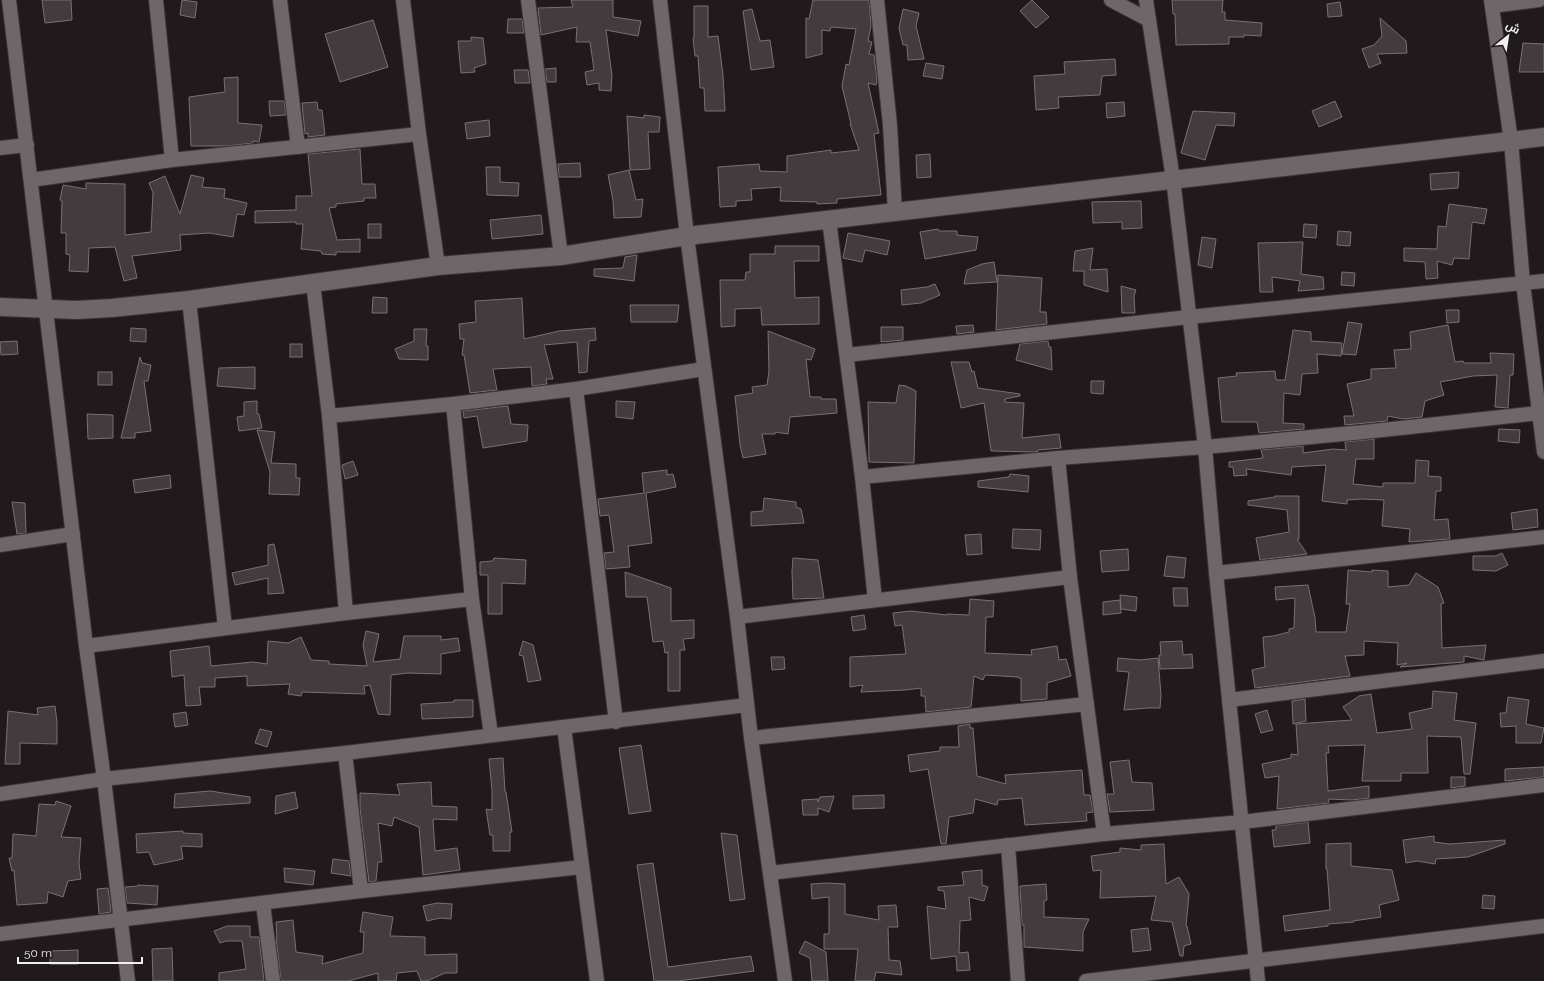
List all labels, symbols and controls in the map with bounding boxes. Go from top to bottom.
north arrow [1488,16,1528,56]
text: ش [1503,19,1522,37]
scale bar [18,939,142,965]
text: 50 m [24,946,52,960]

